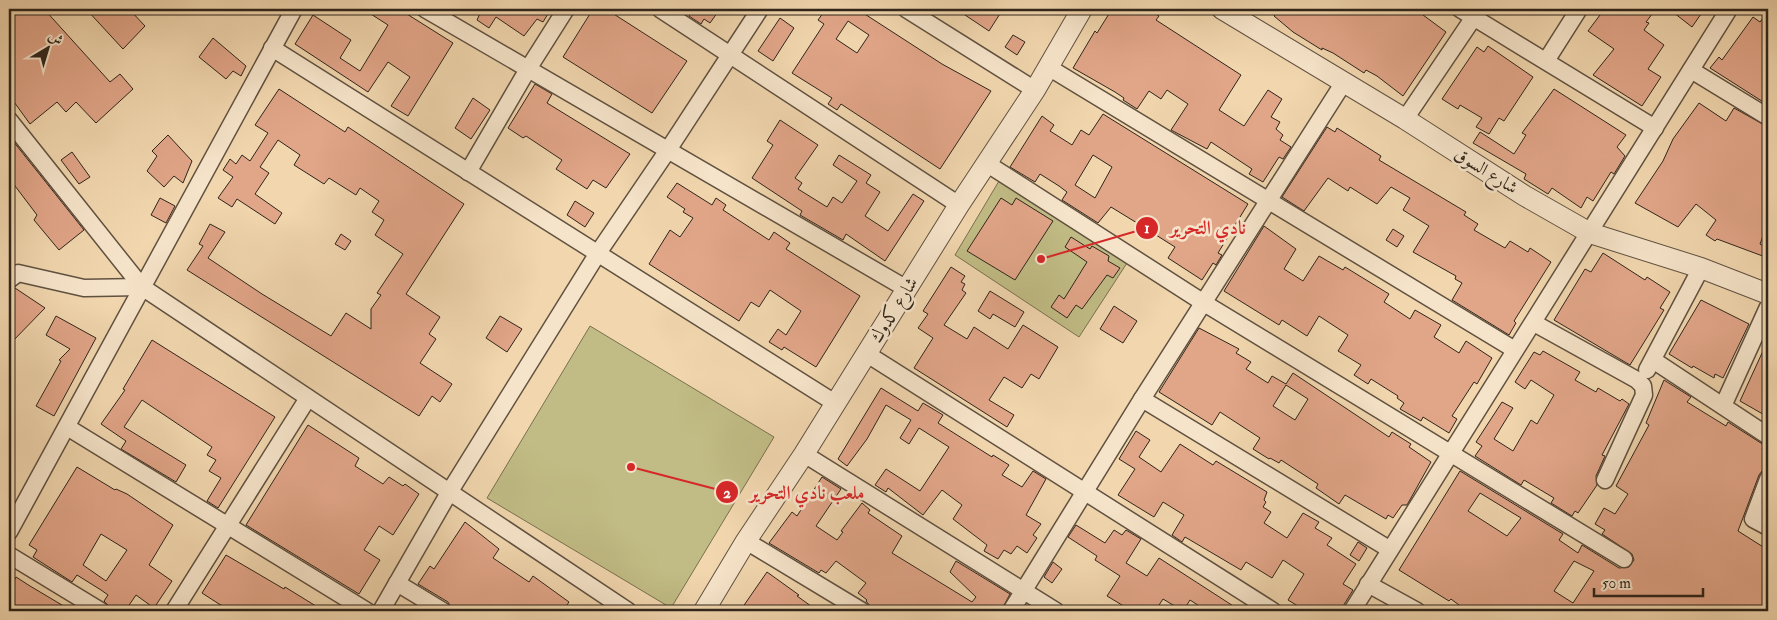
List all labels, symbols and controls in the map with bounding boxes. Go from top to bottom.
north arrow [22,22,72,72]
text: ش [45,27,66,49]
street label: شارع السوق [1448,142,1522,202]
callout: نادي التحرير [1135,211,1256,245]
text: نادي التحرير [1168,216,1246,243]
text: 1 [1144,219,1150,238]
street label: شارع كدوك [865,273,926,349]
callout: ملعب نادي التحرير [715,475,874,509]
text: ملعب نادي التحرير [748,481,864,508]
text: 2 [723,484,731,503]
scale bar [1594,565,1703,597]
text: 50 m [1602,574,1631,593]

